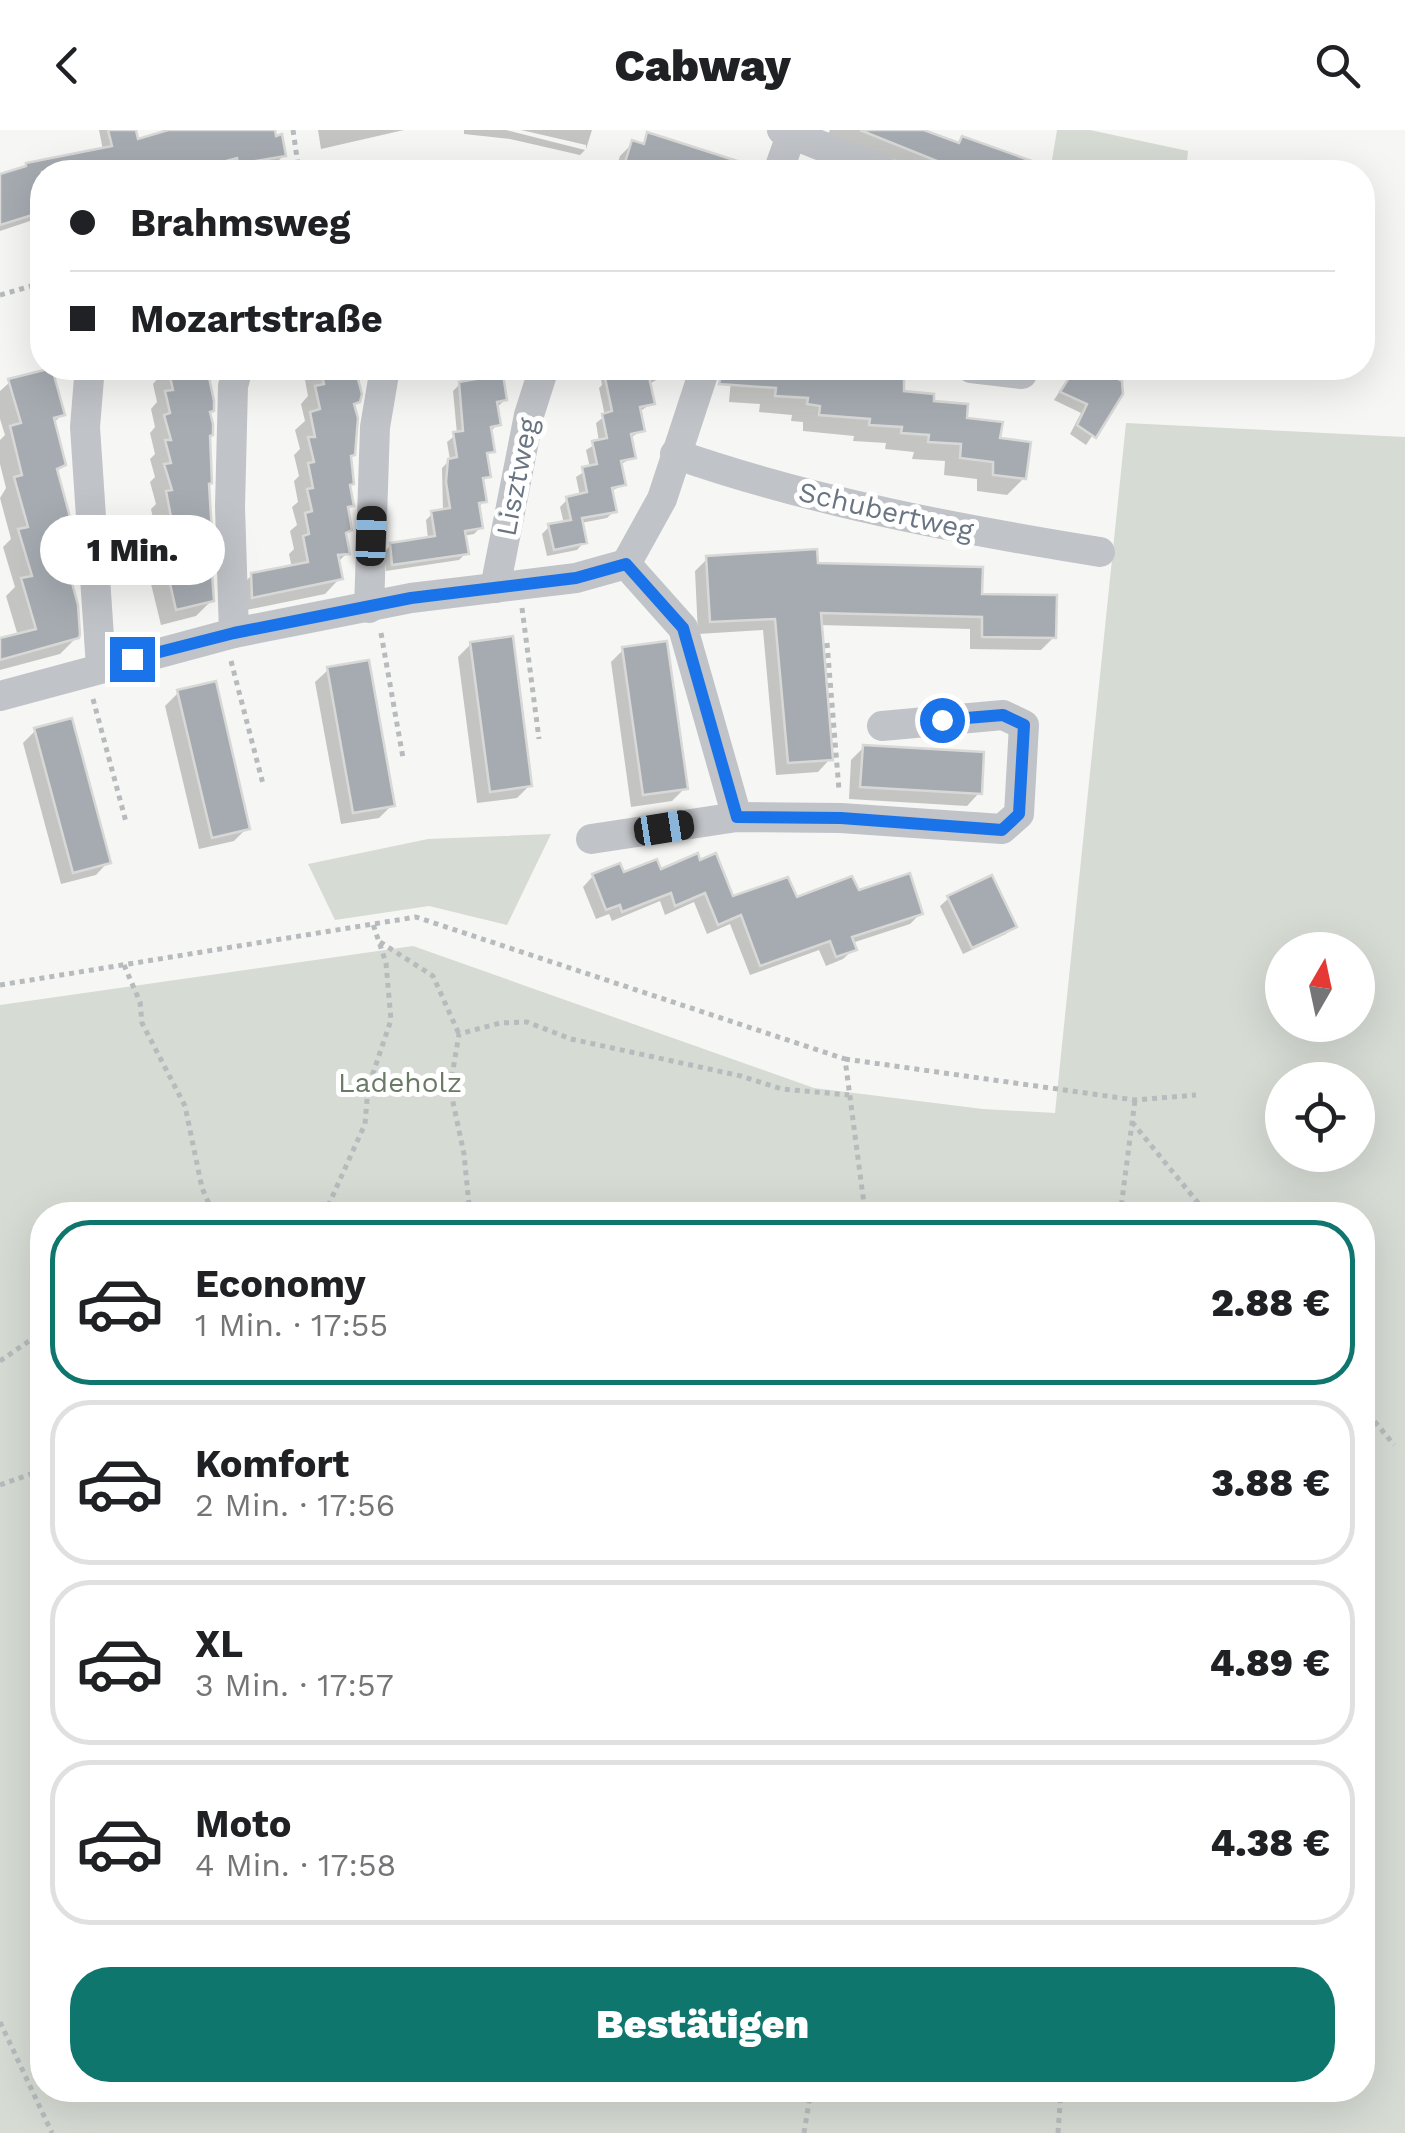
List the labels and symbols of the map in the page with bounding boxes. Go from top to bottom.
street label: Lisztweg [489,415,545,539]
street label: Schubertweg [795,475,977,547]
car [355,505,387,567]
callout: 1 Min. [39,514,224,584]
route end [110,637,155,682]
route start [920,698,965,743]
car [632,808,696,848]
north arrow [1265,932,1375,1042]
park label: Ladeholz [338,1066,462,1099]

